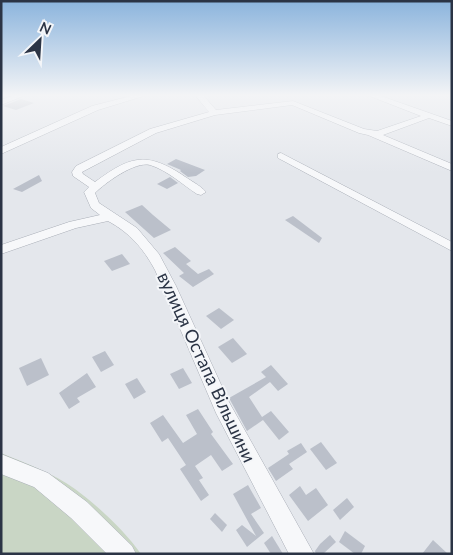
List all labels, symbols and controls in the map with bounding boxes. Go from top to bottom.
north arrow [15,15,65,65]
text: N [37,18,54,38]
street label: вулиця Остапа Вільшини [153,268,261,466]

